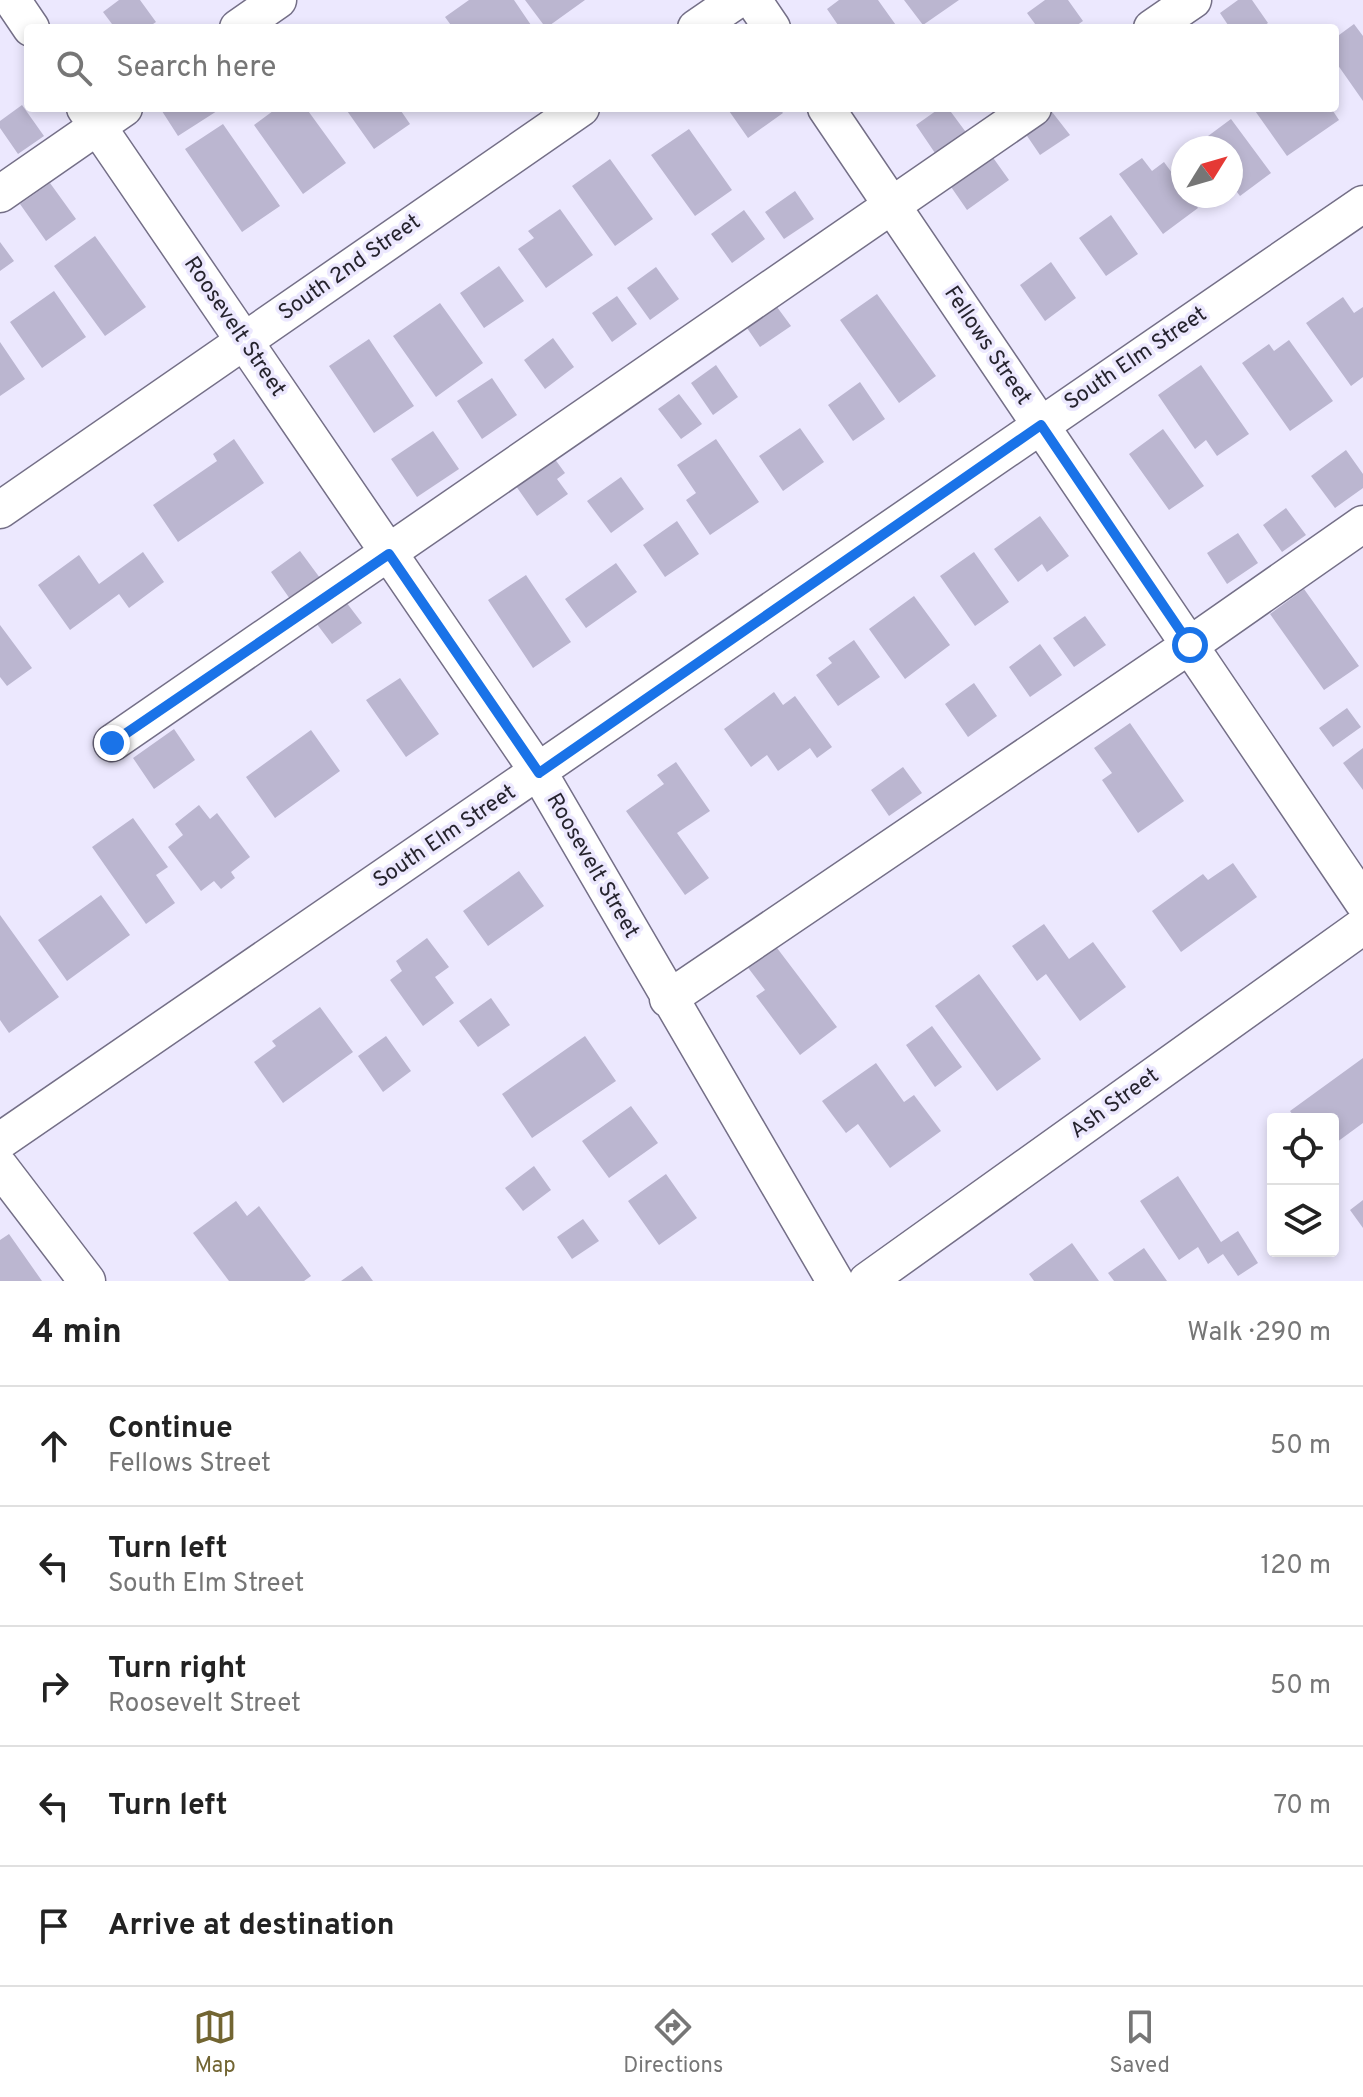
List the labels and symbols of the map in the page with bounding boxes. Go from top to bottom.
north arrow [1171,136,1243,208]
street label: South 2nd Street [274,209,426,327]
street label: Roosevelt Street [177,252,291,402]
street label: Fellows Street [937,281,1037,411]
street label: South Elm Street [1060,301,1212,417]
route start [1172,627,1208,663]
route end [94,725,130,761]
street label: South Elm Street [369,779,521,895]
street label: Roosevelt Street [540,789,644,943]
street label: Ash Street [1065,1063,1165,1145]

